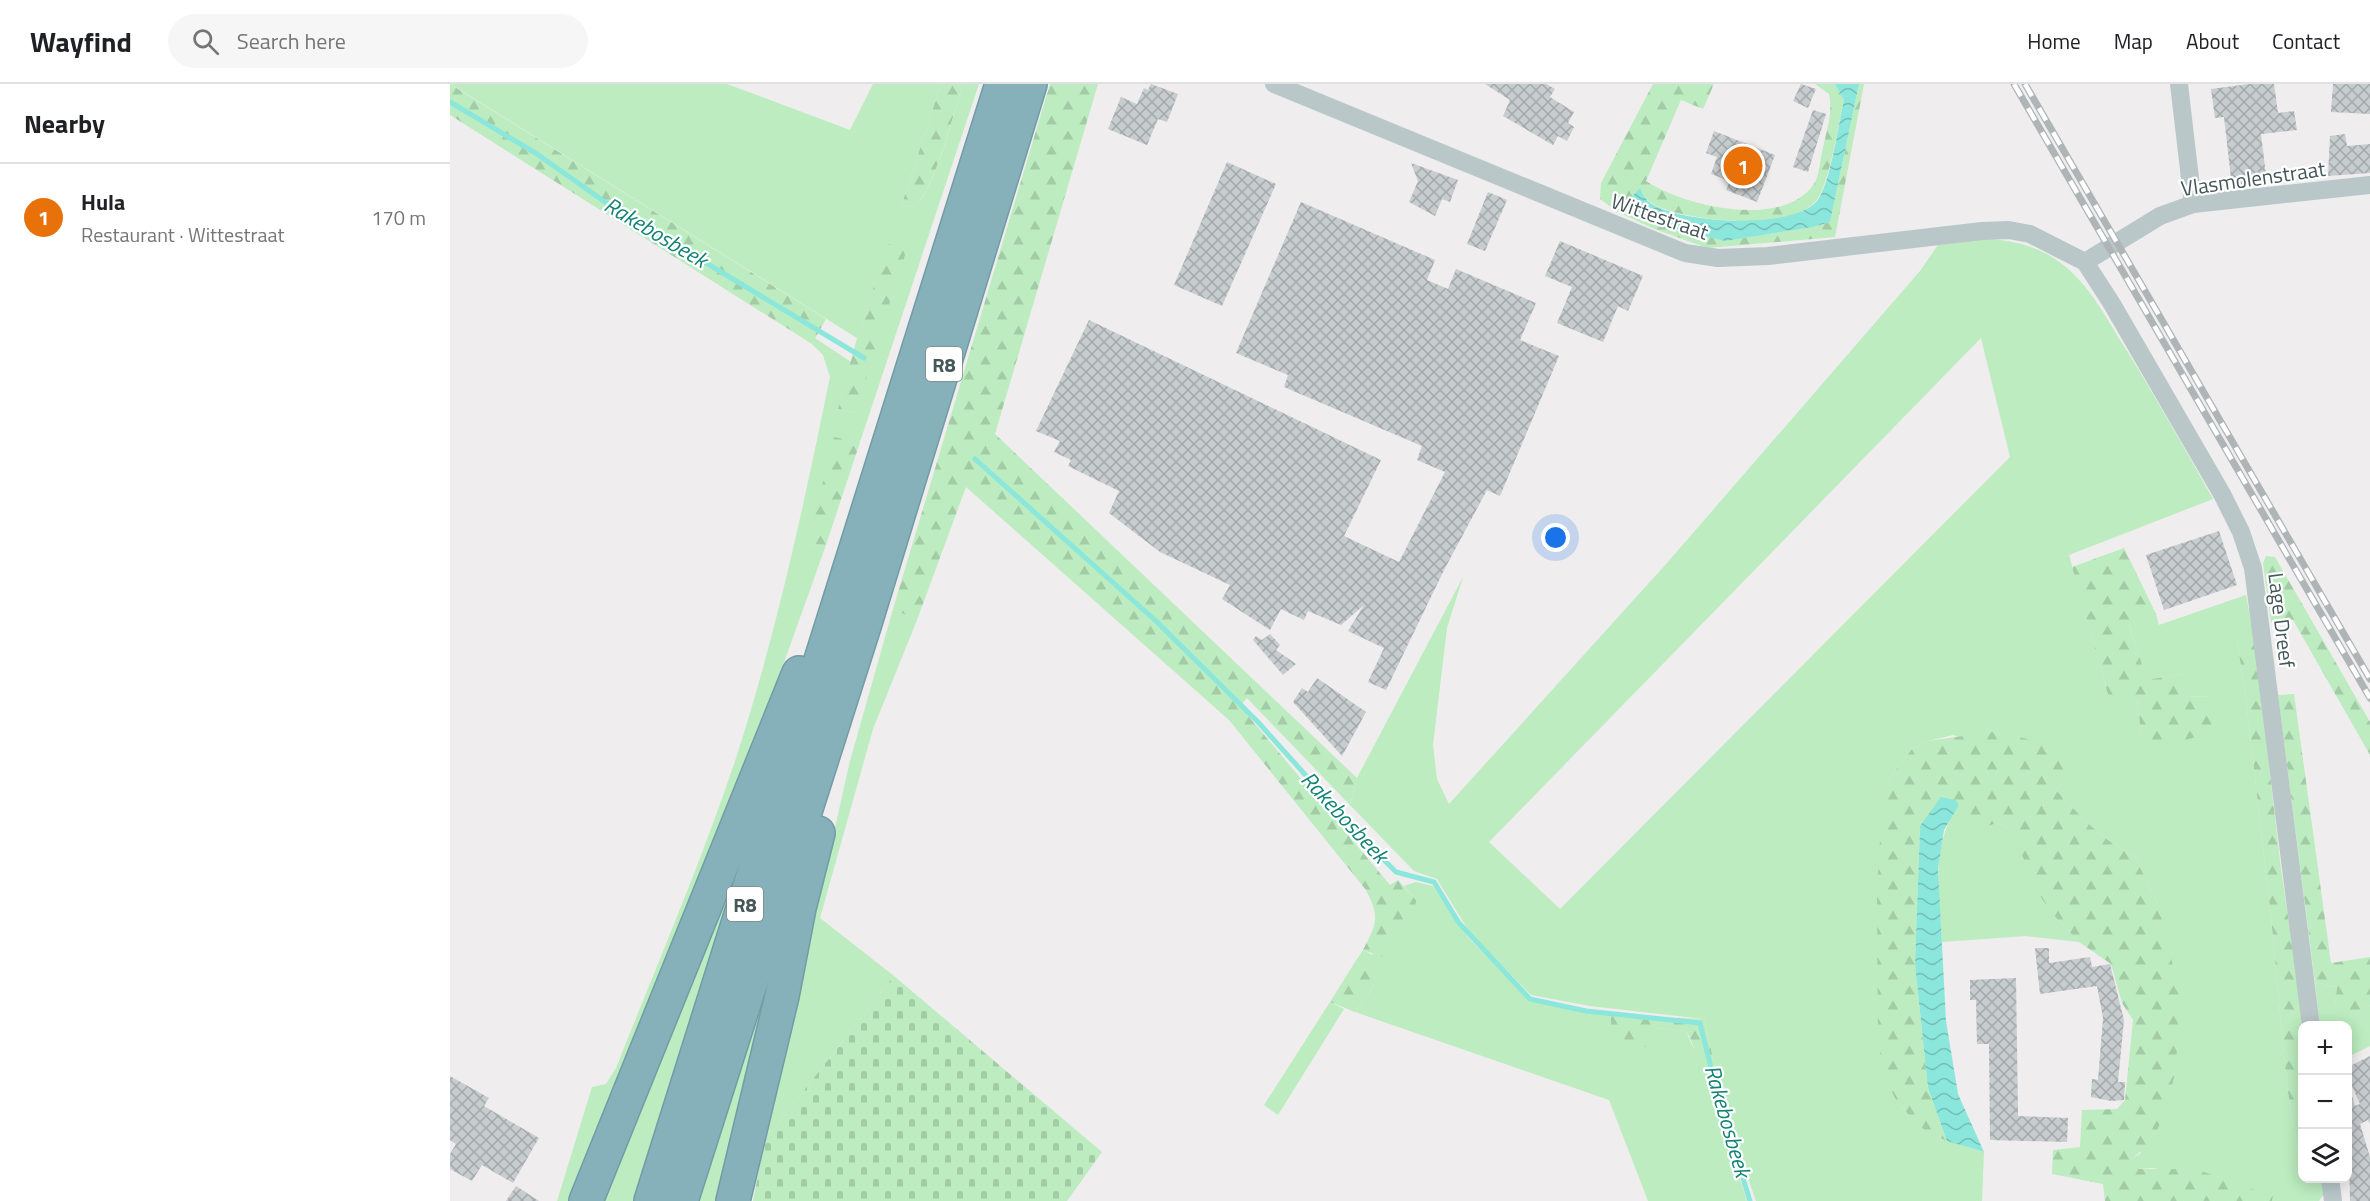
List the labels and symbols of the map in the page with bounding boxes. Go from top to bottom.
pin: 1 [1724,144,1762,188]
street label: Vlasmolenstraat [2179,152,2328,204]
street label: Wittestraat [1607,184,1714,248]
water label: Rakebosbeek [598,188,716,277]
road number: R8 [926,347,962,381]
your location [1541,523,1570,552]
street label: Lage Dreef [2260,571,2304,669]
water label: Rakebosbeek [1293,763,1398,872]
road number: R8 [727,887,763,921]
water label: Rakebosbeek [1696,1061,1761,1183]

